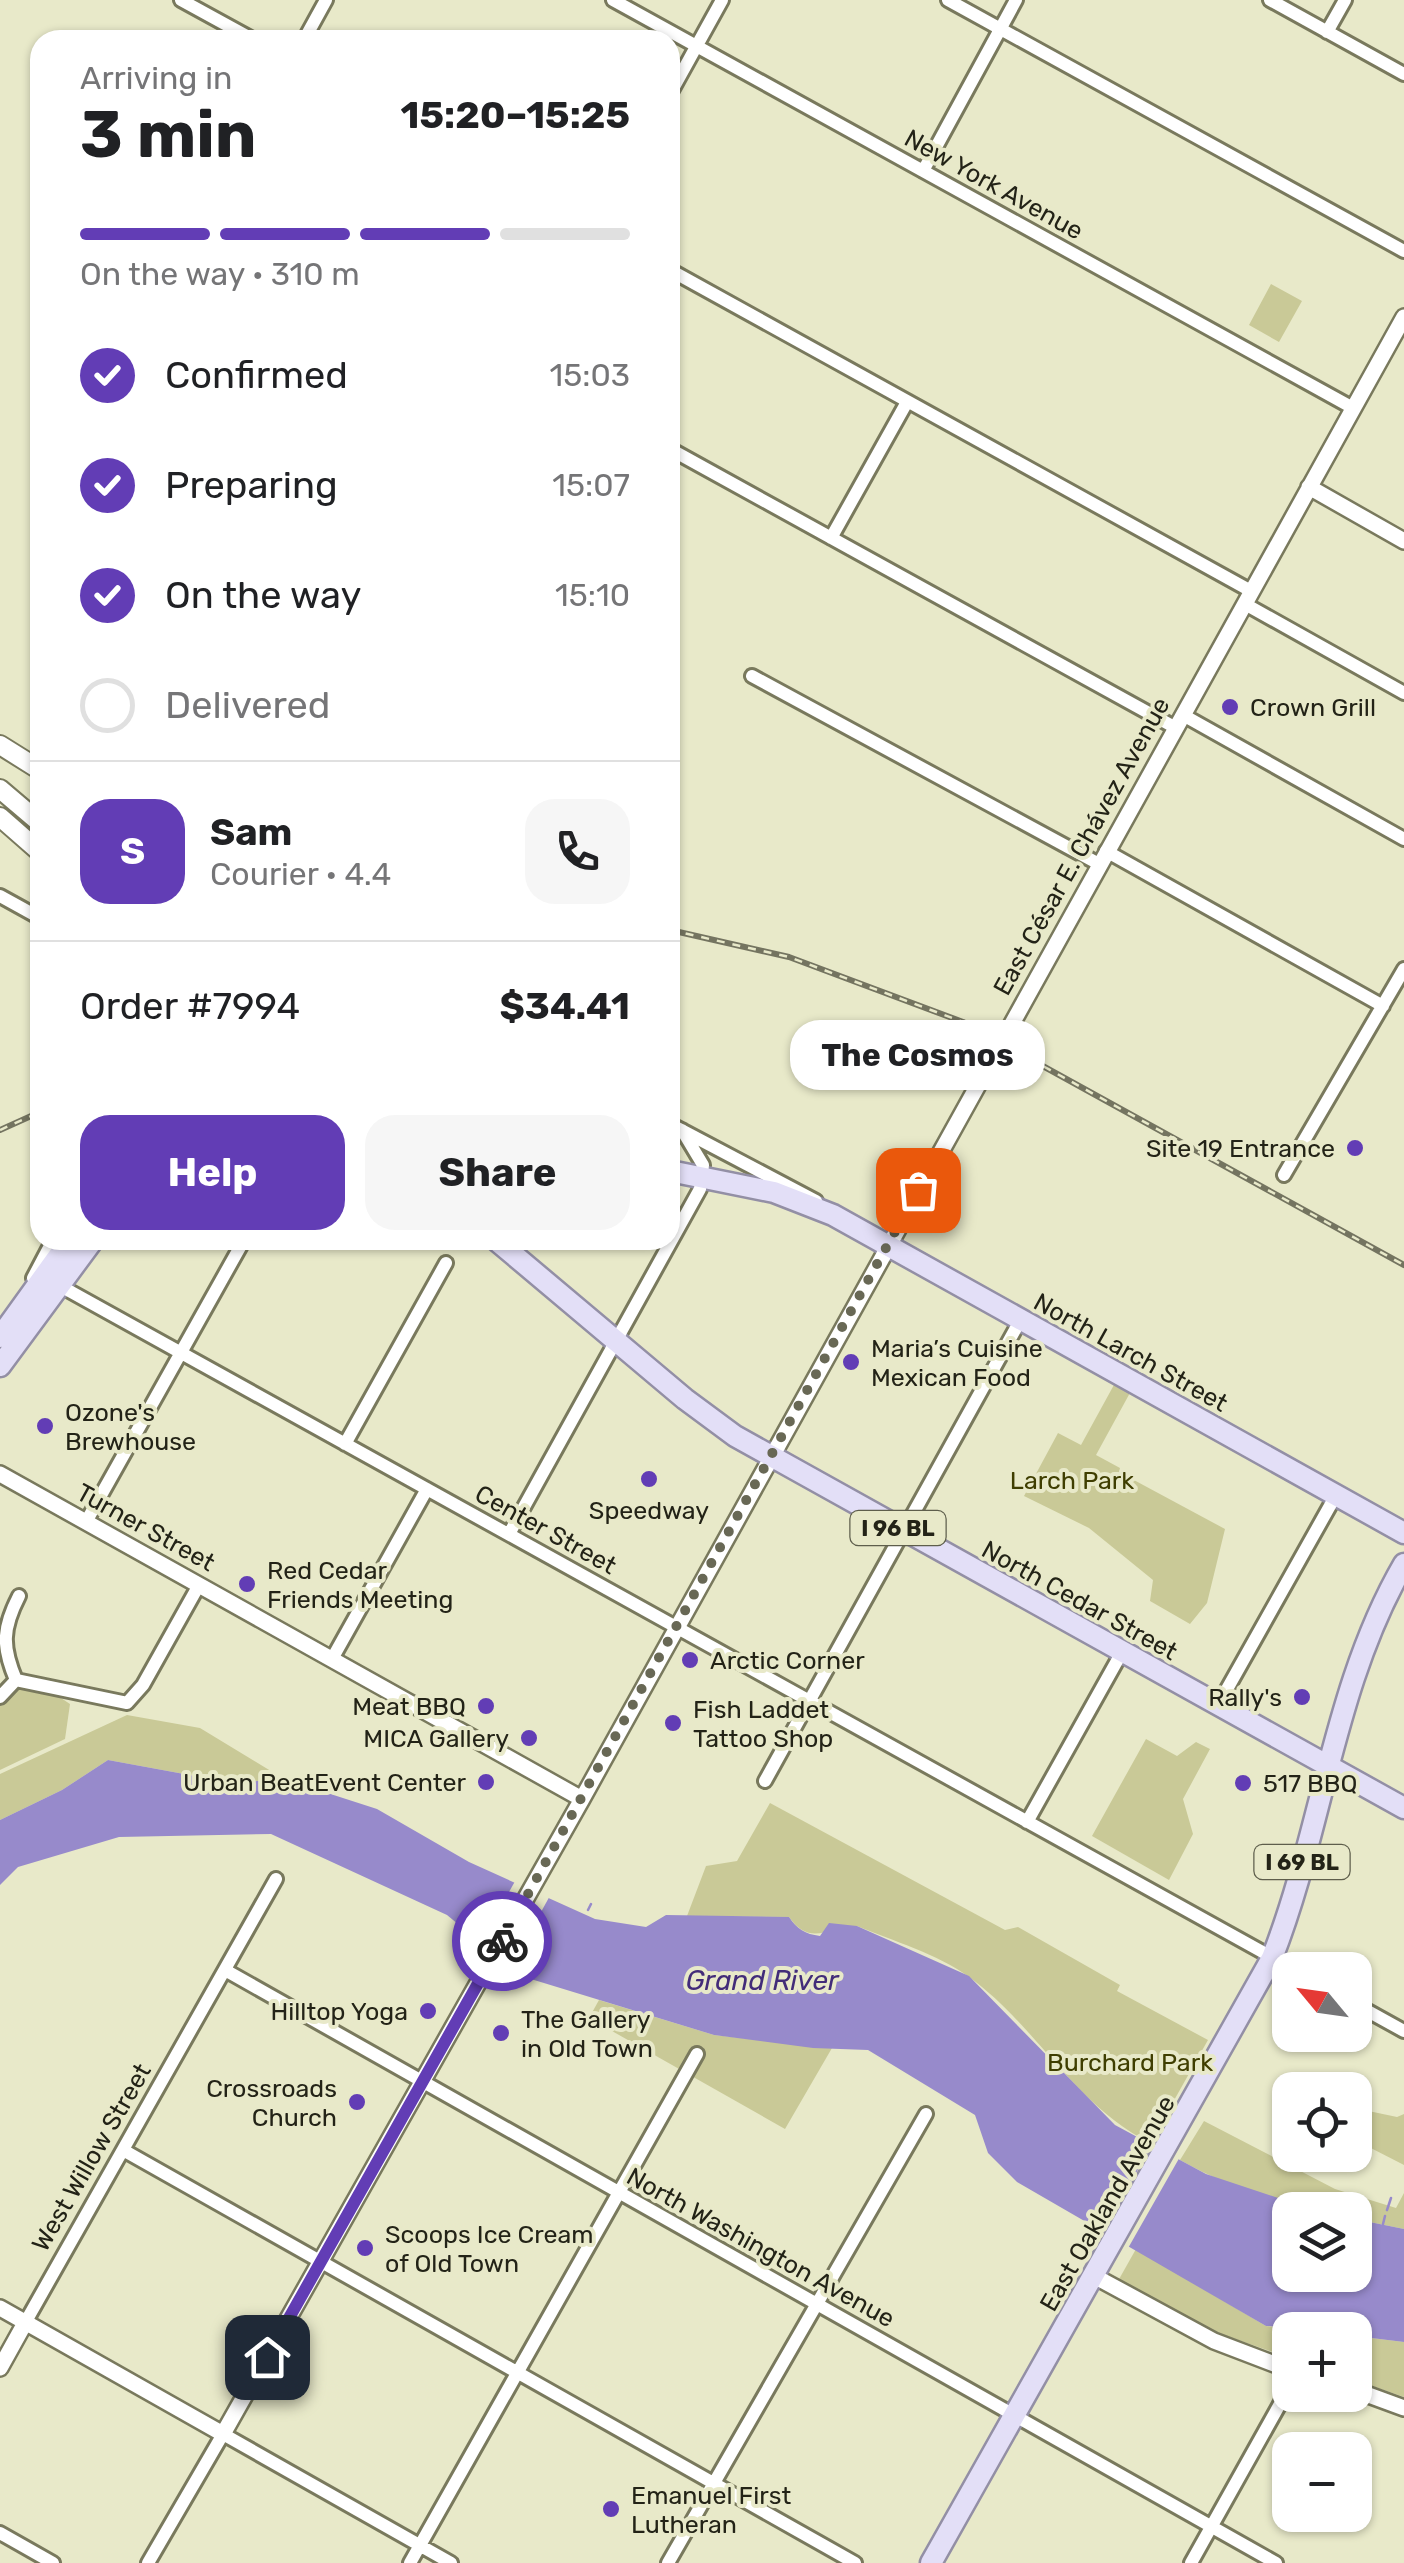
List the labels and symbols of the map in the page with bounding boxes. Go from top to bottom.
street label: New York Avenue [899,123,1088,245]
street label: East César E. Chávez Avenue [987,692,1176,1000]
place label: Crown Grill [1250,693,1376,722]
marker: Crown Grill [1219,696,1241,718]
callout: The Cosmos [790,1020,1046,1090]
place label: Site 19 Entrance [1146,1134,1335,1163]
marker: Site 19 Entrance [1344,1137,1366,1159]
pin [876,1148,961,1233]
street label: North Larch Street [1029,1287,1233,1418]
place label: Maria’s Cuisine Mexican Food [871,1334,1043,1392]
marker: Maria’s Cuisine Mexican Food [840,1351,862,1373]
place label: Ozone's Brewhouse [65,1398,196,1456]
marker: Ozone's Brewhouse [34,1415,56,1437]
park label: Larch Park [1010,1466,1134,1495]
marker: Speedway [638,1468,660,1490]
street label: Turner Street [72,1478,220,1577]
street label: Center Street [470,1479,622,1580]
place label: Speedway [589,1496,709,1525]
road number: I 96 BL [850,1511,946,1545]
street label: North Cedar Street [977,1535,1183,1666]
place label: Red Cedar Friends Meeting [267,1556,453,1614]
marker: Red Cedar Friends Meeting [236,1573,258,1595]
place label: Arctic Corner [710,1646,865,1675]
marker: Arctic Corner [679,1649,701,1671]
place label: Rally's [1208,1683,1282,1712]
marker: Rally's [1291,1686,1313,1708]
place label: Meat BBQ [352,1692,466,1721]
marker: Meat BBQ [475,1695,497,1717]
place label: Fish Laddet Tattoo Shop [693,1695,833,1753]
marker: Fish Laddet Tattoo Shop [662,1712,684,1734]
place label: MICA Gallery [363,1724,509,1753]
marker: MICA Gallery [518,1727,540,1749]
place label: Urban BeatEvent Center [183,1768,466,1797]
place label: 517 BBQ [1263,1769,1357,1798]
marker: Urban BeatEvent Center [475,1771,497,1793]
marker: 517 BBQ [1232,1772,1254,1794]
road number: I 69 BL [1254,1845,1350,1879]
courier [452,1891,552,1991]
north arrow [1272,1952,1372,2052]
water label: Grand River [685,1964,840,1997]
place label: Hilltop Yoga [270,1997,408,2026]
marker: Hilltop Yoga [417,2000,439,2022]
place label: The Gallery in Old Town [521,2005,653,2063]
marker: The Gallery in Old Town [490,2022,512,2044]
park label: Burchard Park [1047,2048,1213,2077]
street label: West Willow Street [26,2058,157,2256]
place label: Crossroads Church [206,2074,337,2132]
street label: East Oakland Avenue [1034,2090,1181,2316]
marker: Crossroads Church [346,2091,368,2113]
street label: North Washington Avenue [622,2162,900,2333]
place label: Scoops Ice Cream of Old Town [385,2220,594,2278]
marker: Scoops Ice Cream of Old Town [354,2237,376,2259]
pin [225,2315,310,2400]
place label: Emanuel First Lutheran [631,2481,791,2539]
marker: Emanuel First Lutheran [600,2498,622,2520]

